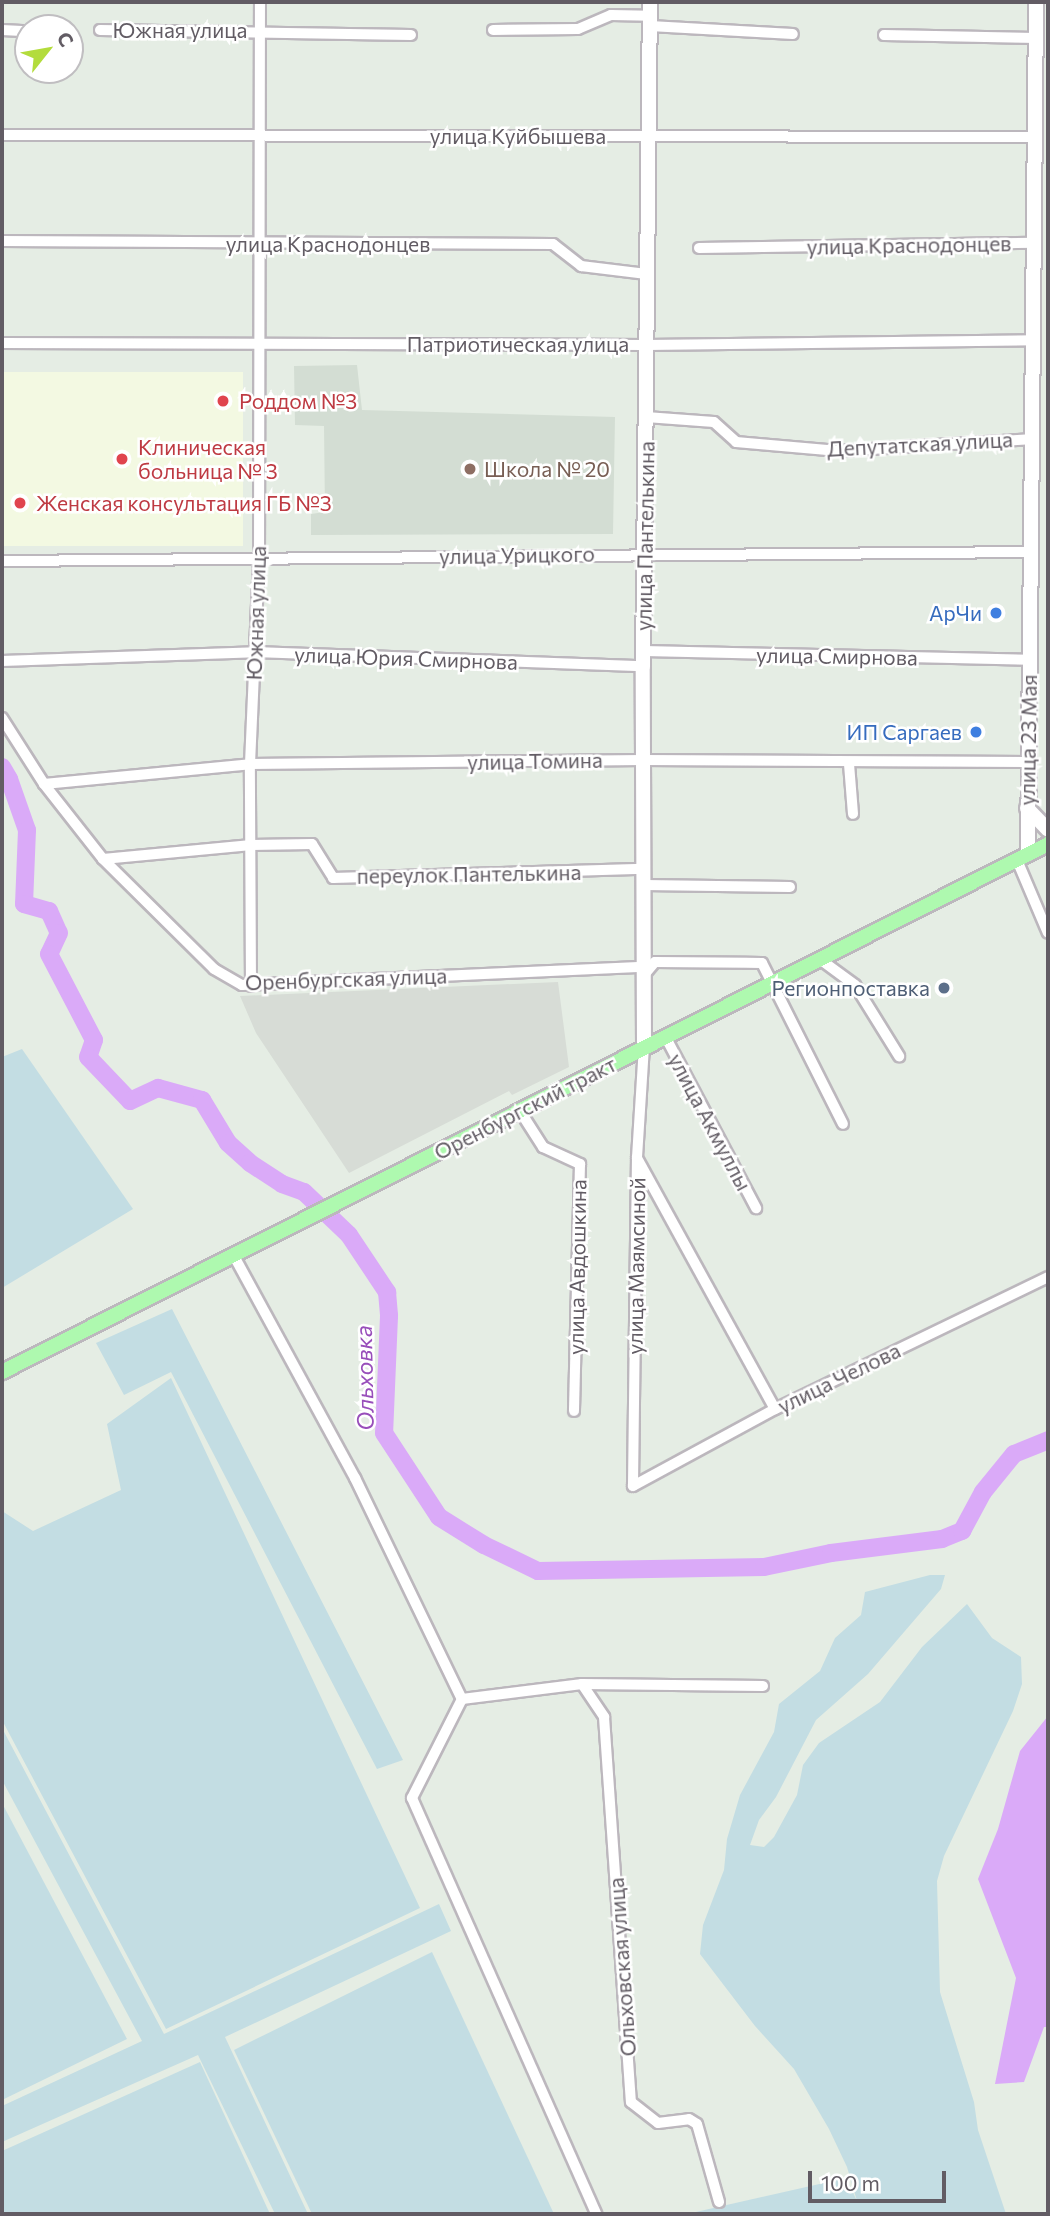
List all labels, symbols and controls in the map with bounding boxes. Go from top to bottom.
north arrow [14,14,84,84]
street label: Южная улица [113,17,247,43]
text: С [53,27,79,50]
street label: улица Куйбышева [430,123,606,149]
street label: улица Краснодонцев [226,231,430,257]
street label: улица Краснодонцев [806,231,1012,259]
street label: Патриотическая улица [407,331,629,357]
place label: Роддом №3 [239,388,357,414]
marker: Роддом №3 [213,391,233,411]
street label: Депутатская улица [827,427,1013,461]
place label: Клиническая больница № 3 [138,434,278,484]
street label: улица Пантелькина [631,441,659,631]
marker: Клиническая больница № 3 [112,449,132,469]
place label: Школа № 20 [484,456,610,482]
marker: Школа № 20 [462,461,478,477]
place label: Женская консультация ГБ №3 [36,490,332,516]
marker: Женская консультация ГБ №3 [10,493,30,513]
street label: улица Урицкого [439,541,595,569]
street label: Южная улица [241,545,271,681]
place label: АрЧи [929,600,982,626]
marker: АрЧи [988,605,1004,621]
street label: улица Юрия Смирнова [294,642,518,674]
street label: улица Смирнова [756,642,918,670]
street label: улица 23 Мая [1014,674,1042,806]
place label: ИП Саргаев [847,719,962,745]
marker: ИП Саргаев [968,724,984,740]
street label: улица Томина [467,747,603,775]
street label: переулок Пантелькина [357,859,581,889]
street label: Оренбургская улица [245,963,447,995]
place label: Регионпоставка [771,975,930,1001]
marker: Регионпоставка [936,980,952,996]
street label: улица Акмуллы [663,1049,757,1195]
street label: Оренбургский тракт [430,1051,620,1165]
street label: улица Маямсиной [622,1177,650,1355]
street label: улица Авдошкина [563,1179,591,1355]
water label: Ольховка [349,1325,379,1431]
street label: улица Челова [774,1337,904,1419]
street label: Ольховская улица [603,1877,641,2057]
scale bar [812,2156,950,2200]
text: 100 m [821,2170,880,2195]

